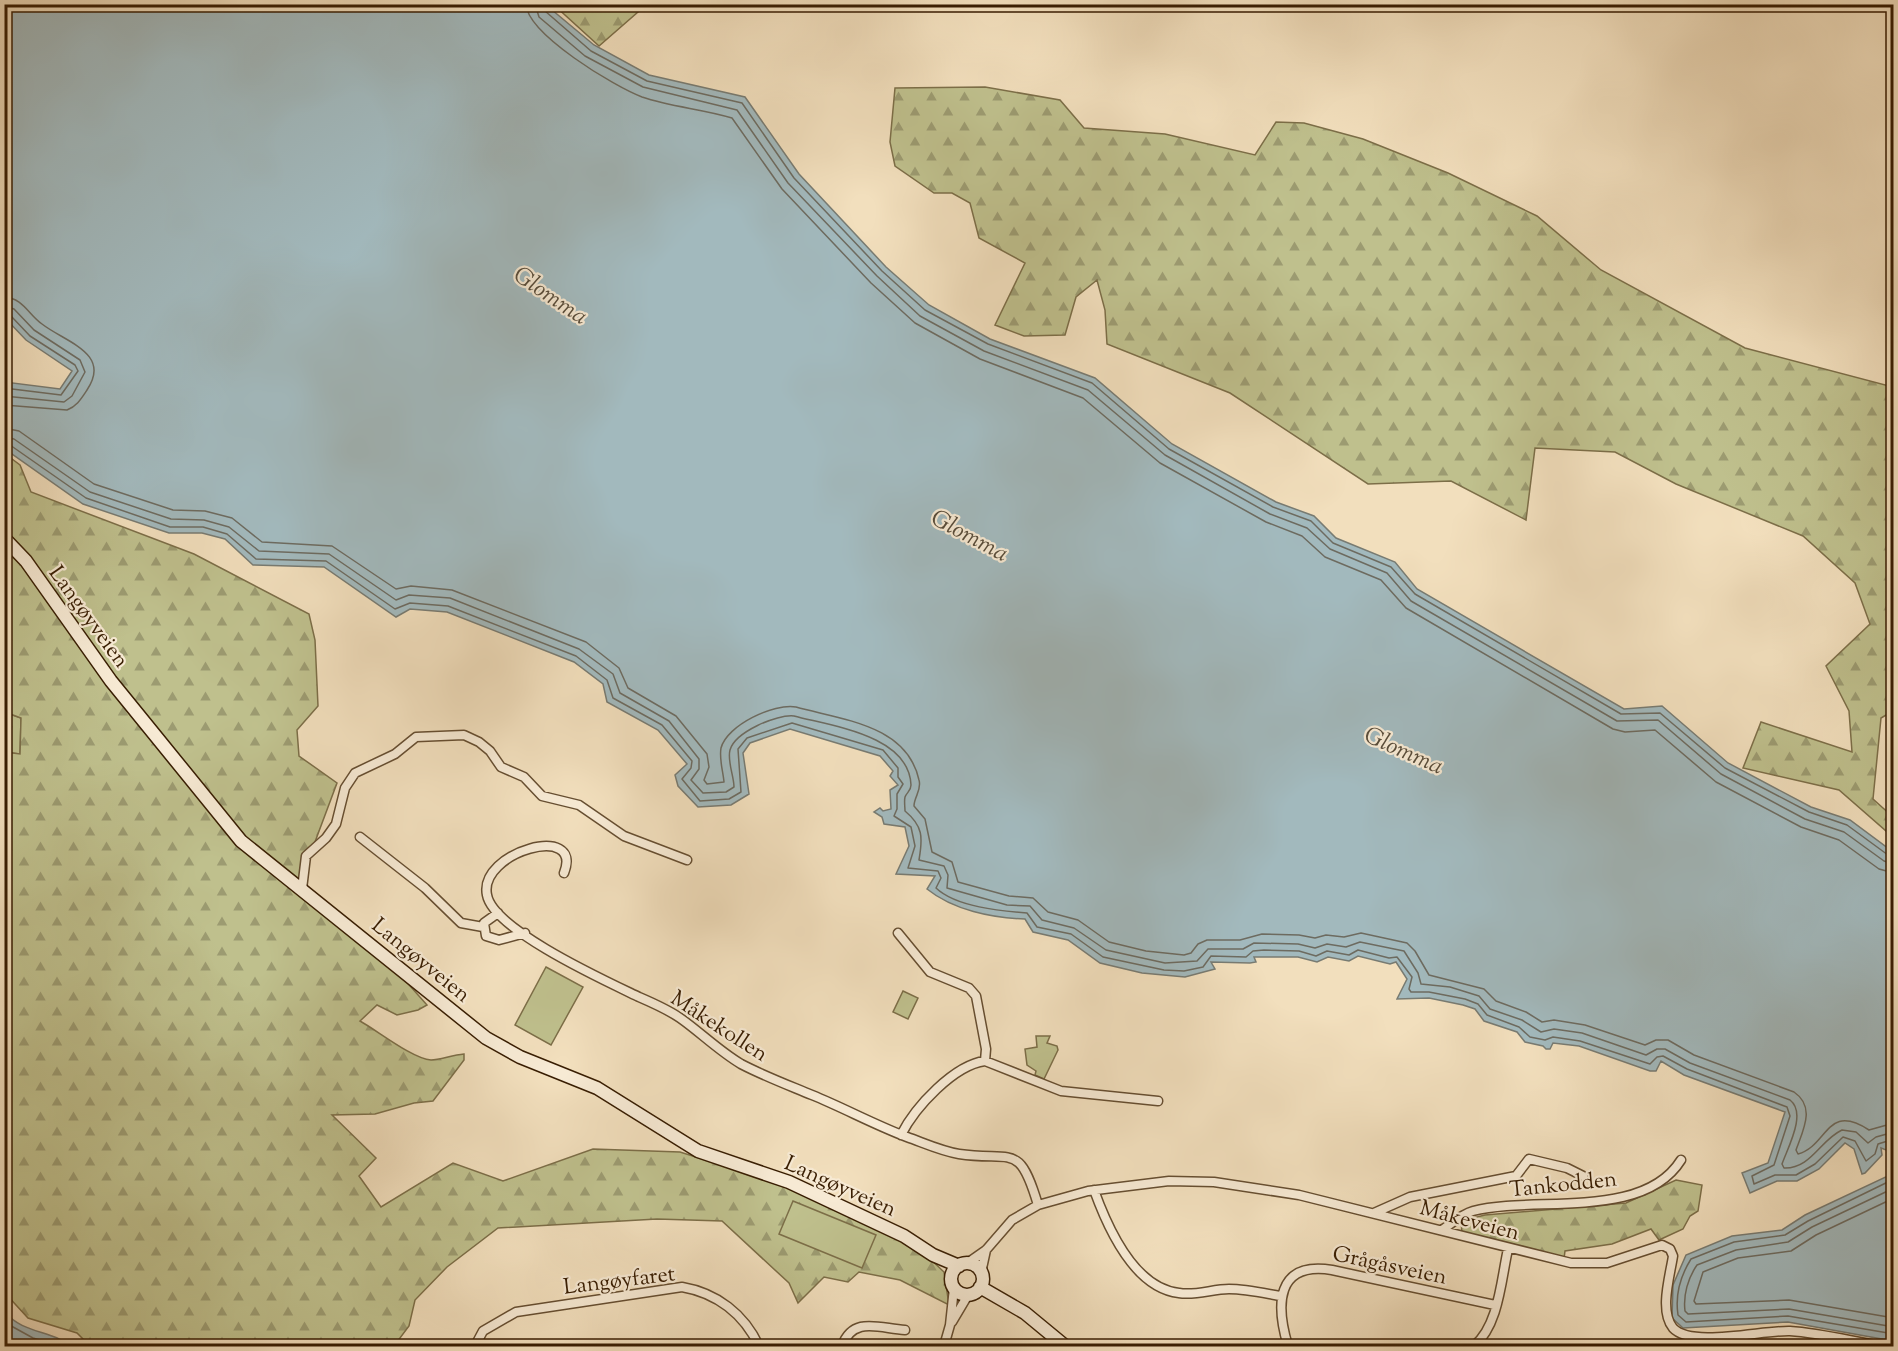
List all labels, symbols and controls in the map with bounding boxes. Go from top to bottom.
water label: Glomma [506,259,594,334]
water label: Glomma [924,502,1014,571]
street label: Langøyveien [39,560,136,676]
water label: Glomma [1358,719,1448,784]
street label: Langøyveien [364,911,477,1011]
street label: Måkekollen [663,984,774,1071]
street label: Langøyveien [779,1149,901,1227]
street label: Tankodden [1508,1164,1619,1208]
street label: Måkeveien [1416,1193,1523,1251]
street label: Grågåsveien [1329,1239,1449,1295]
street label: Langøyfaret [562,1259,678,1305]

